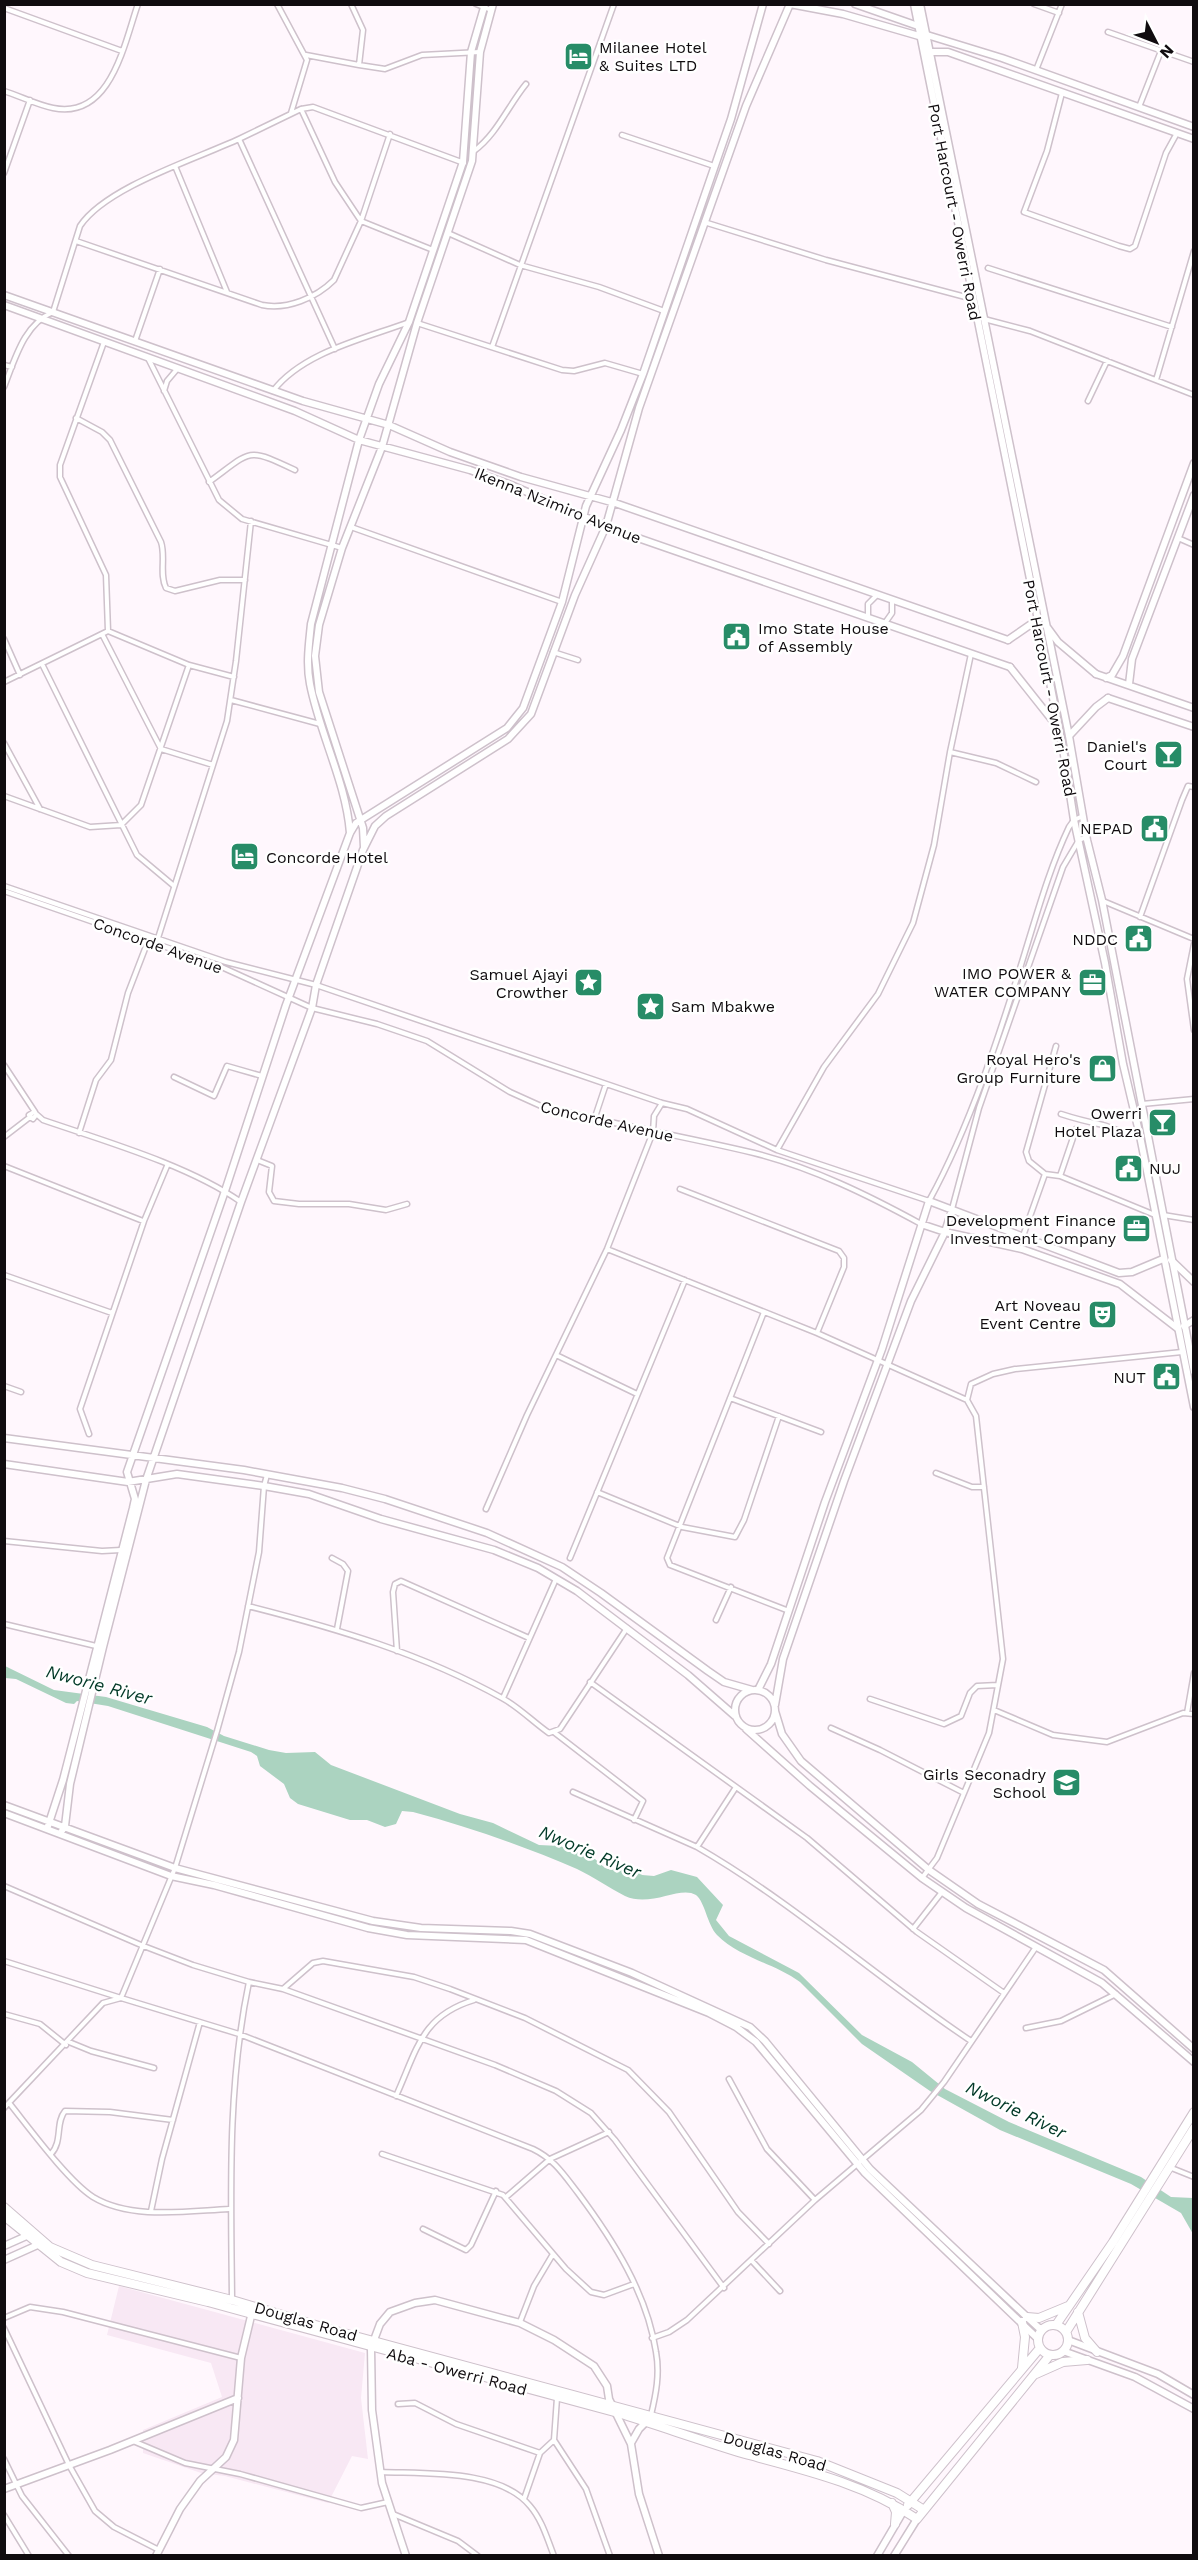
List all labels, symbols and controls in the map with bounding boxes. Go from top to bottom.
north arrow [1126,12,1186,72]
place label: Milanee Hotel & Suites LTD [599,38,707,75]
hotel icon: Milanee Hotel & Suites LTD [562,40,594,72]
text: N [1156,41,1178,62]
street label: Port Harcourt - Owerri Road [924,102,985,322]
street label: Ikenna Nzimiro Avenue [472,463,644,548]
street label: Port Harcourt - Owerri Road [1019,578,1080,798]
place label: Imo State House of Assembly [758,619,889,656]
public building icon: Imo State House of Assembly [721,621,753,653]
place label: Daniel's Court [1087,737,1147,774]
bar icon: Daniel's Court [1152,739,1184,771]
public building icon: NEPAD [1138,812,1170,844]
place label: NEPAD [1080,819,1133,838]
hotel icon: Concorde Hotel [229,841,261,873]
place label: Concorde Hotel [266,848,388,867]
street label: Concorde Avenue [91,913,225,978]
public building icon: NDDC [1123,923,1155,955]
place label: NDDC [1072,930,1118,949]
place label: IMO POWER & WATER COMPANY [934,964,1072,1001]
place label: Samuel Ajayi Crowther [469,965,568,1002]
office icon: IMO POWER & WATER COMPANY [1076,966,1108,998]
place icon: Samuel Ajayi Crowther [573,967,605,999]
place icon: Sam Mbakwe [634,990,666,1022]
place label: Sam Mbakwe [671,997,775,1016]
place label: Royal Hero's Group Furniture [956,1050,1081,1087]
shop icon: Royal Hero's Group Furniture [1086,1052,1118,1084]
street label: Concorde Avenue [539,1097,675,1146]
place label: Owerri Hotel Plaza [1054,1104,1142,1141]
bar icon: Owerri Hotel Plaza [1147,1106,1179,1138]
public building icon: NUJ [1112,1152,1144,1184]
place label: NUJ [1149,1159,1181,1178]
place label: Development Finance Investment Company [946,1211,1117,1248]
office icon: Development Finance Investment Company [1121,1213,1153,1245]
place label: Art Noveau Event Centre [980,1296,1081,1333]
theatre icon: Art Noveau Event Centre [1086,1298,1118,1330]
public building icon: NUT [1151,1361,1183,1393]
place label: NUT [1113,1368,1146,1387]
water label: Nworie River [44,1660,155,1709]
place label: Girls Seconadry School [923,1765,1047,1802]
school or university icon: Girls Seconadry School [1051,1767,1083,1799]
water label: Nworie River [536,1821,645,1883]
water label: Nworie River [963,2076,1071,2143]
street label: Douglas Road [252,2298,360,2345]
street label: Aba - Owerri Road [385,2344,529,2399]
street label: Douglas Road [721,2428,829,2475]

